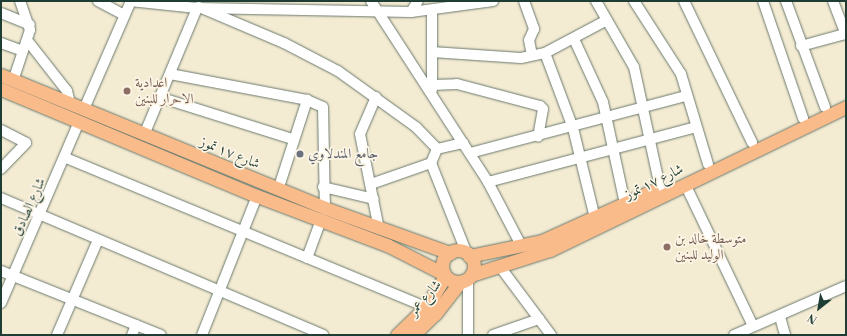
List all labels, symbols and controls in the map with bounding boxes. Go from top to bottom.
place label: اعدادية الاحرار للبنين [135,75,194,108]
marker: اعدادية الاحرار للبنين [122,86,132,96]
street label: شارع ١٧ تموز [198,133,262,173]
place label: جامع المندلاوي [308,146,378,162]
marker: جامع المندلاوي [295,149,305,159]
street label: شارع ١٧ تموز [622,161,686,203]
street label: شارع الصادق [9,175,49,239]
place label: متوسطة خالد بن الوليد للبنين [675,231,746,264]
marker: متوسطة خالد بن الوليد للبنين [662,242,672,252]
street label: شارع عمر [405,277,445,319]
north arrow [799,288,839,328]
text: N [805,310,820,327]

